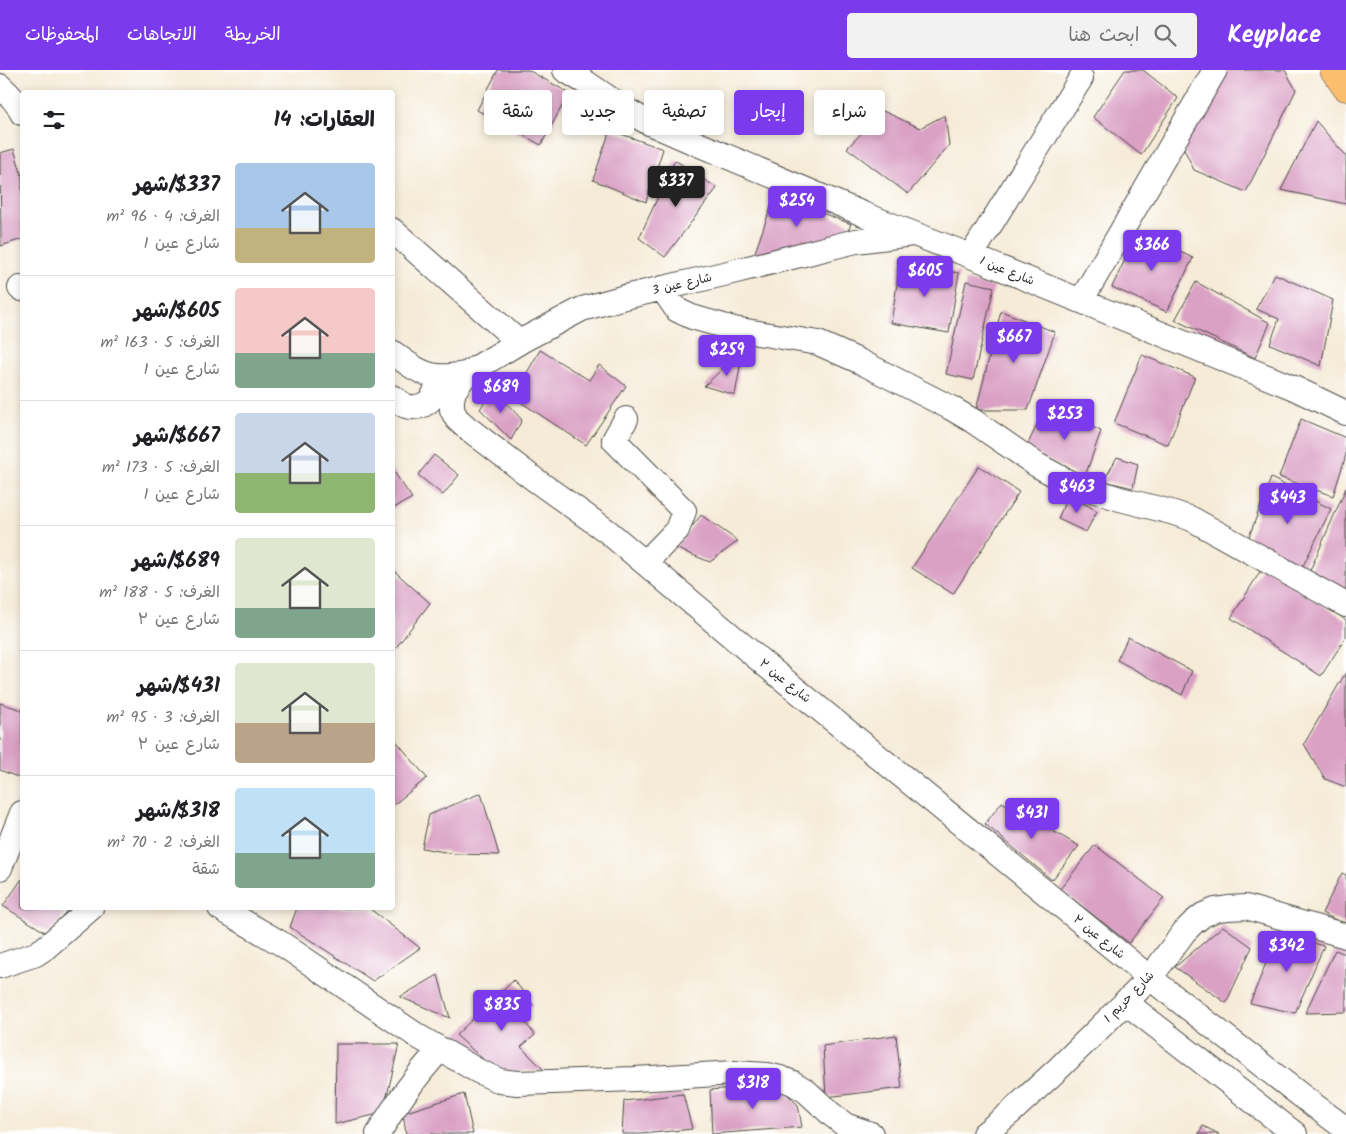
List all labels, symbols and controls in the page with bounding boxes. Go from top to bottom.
search box [847,13,1197,58]
text: Keyplace [1227,16,1321,55]
text: المحفوظات [25,21,99,50]
text: الاتجاهات [127,21,197,50]
text: الخريطة [225,21,281,50]
text: ابحث هنا [1068,21,1139,51]
icon: search [1151,21,1179,49]
chip: شقة [484,90,552,135]
chip: جديد [562,90,634,135]
chip: تصفية [644,90,724,135]
chip: إيجار [734,90,804,135]
chip: شراء [814,90,885,135]
text: العقارات: 14 [274,104,375,137]
icon: filters [40,106,68,134]
pin: $337 [646,166,706,208]
text: $337/شهر [134,169,220,202]
text: $337 [659,169,693,194]
icon: home [275,183,335,243]
pin: $254 [767,186,827,228]
text: $254 [779,189,815,214]
text: الغرف: 4 · 96 m² [106,204,220,229]
pin: $366 [1122,230,1182,272]
text: شارع عين 1 [143,231,220,256]
text: $366 [1134,233,1170,258]
street label: شارع عين 1 [977,251,1037,291]
pin: $605 [895,256,955,298]
text: $605 [908,259,942,284]
street label: شارع عين 3 [650,268,714,300]
text: $605/شهر [134,295,220,328]
icon: home [275,308,335,368]
pin: $667 [984,322,1044,364]
text: $667 [997,325,1031,350]
text: الغرف: 5 · 163 m² [100,330,220,355]
pin: $259 [697,334,757,377]
text: $259 [710,338,745,363]
text: شارع عين 1 [143,357,220,382]
pin: $689 [471,372,531,414]
text: $689 [483,375,519,400]
pin: $253 [1035,398,1095,441]
text: $253 [1047,402,1083,427]
text: $667/شهر [134,420,220,453]
icon: home [275,433,335,493]
text: الغرف: 5 · 173 m² [102,455,220,480]
pin: $463 [1047,472,1107,514]
text: $463 [1059,475,1095,500]
text: شارع عين 1 [143,482,220,507]
pin: $443 [1258,482,1318,525]
text: $443 [1270,486,1306,511]
text: $689/شهر [132,545,220,578]
icon: home [275,558,335,618]
text: الغرف: 5 · 188 m² [99,580,220,605]
text: شارع عين ٣ [138,607,220,632]
street label: شارع عين ٣ [755,654,815,708]
text: $431/شهر [137,670,220,703]
icon: home [275,683,335,743]
text: الغرف: 3 · 95 m² [106,705,220,730]
text: شارع عين ٣ [138,732,220,757]
text: $318/شهر [137,795,220,828]
pin: $431 [1002,798,1062,840]
text: $431 [1016,801,1048,826]
icon: home [275,808,335,868]
text: الغرف: 2 · 70 m² [107,830,220,855]
text: شقة [192,857,220,882]
street label: شارع عين ٣ [1069,910,1129,964]
pin: $342 [1257,930,1317,973]
text: $342 [1269,934,1305,959]
street label: شارع حريم 1 [1099,967,1159,1027]
pin: $835 [472,990,532,1032]
text: $835 [484,993,520,1018]
pin: $318 [723,1068,783,1110]
text: $318 [737,1071,769,1096]

